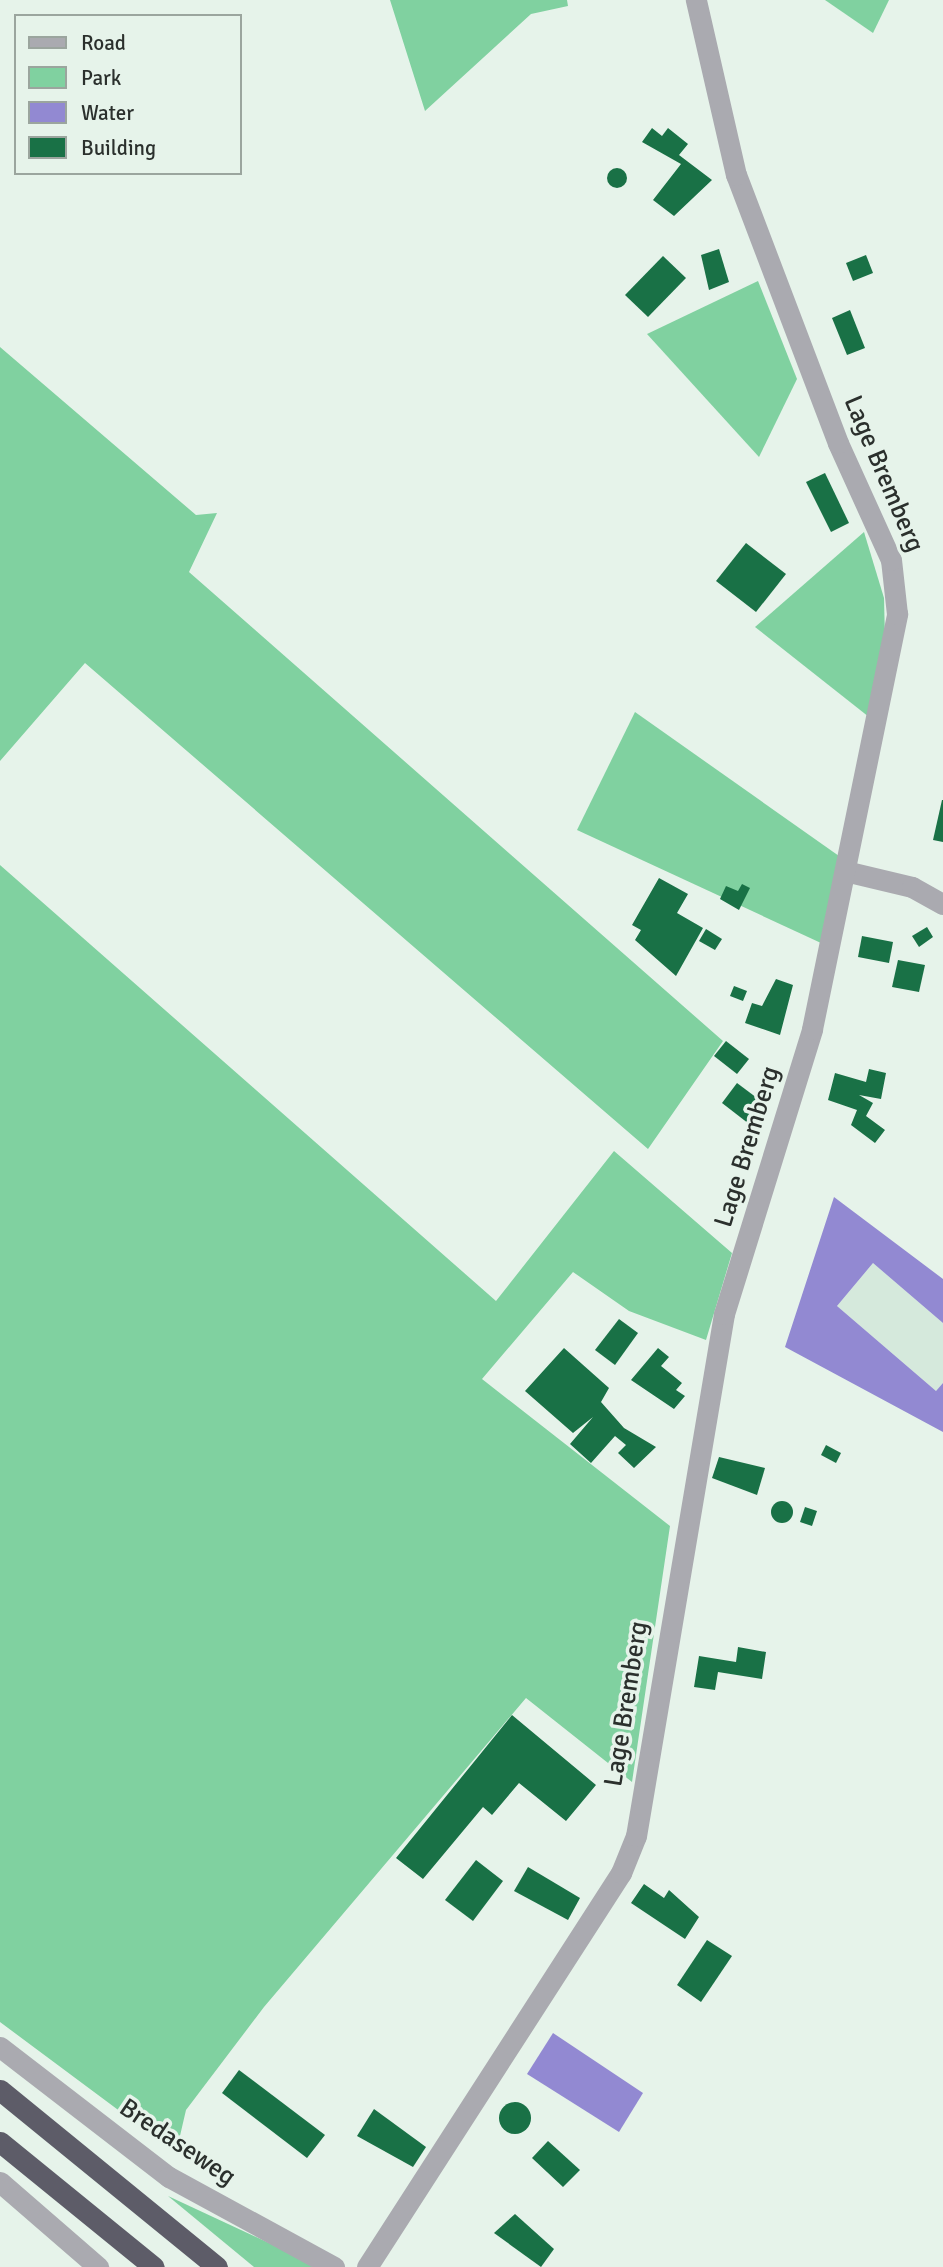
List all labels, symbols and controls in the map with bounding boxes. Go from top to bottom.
legend [14,14,242,175]
text: Road [81,30,126,56]
text: Park [81,65,121,91]
text: Water [81,100,134,126]
text: Building [81,135,156,161]
street label: Lage Bremberg [836,391,930,557]
street label: Lage Bremberg [709,1063,787,1231]
street label: Lage Bremberg [599,1619,655,1789]
street label: Bredaseweg [113,2093,241,2193]

